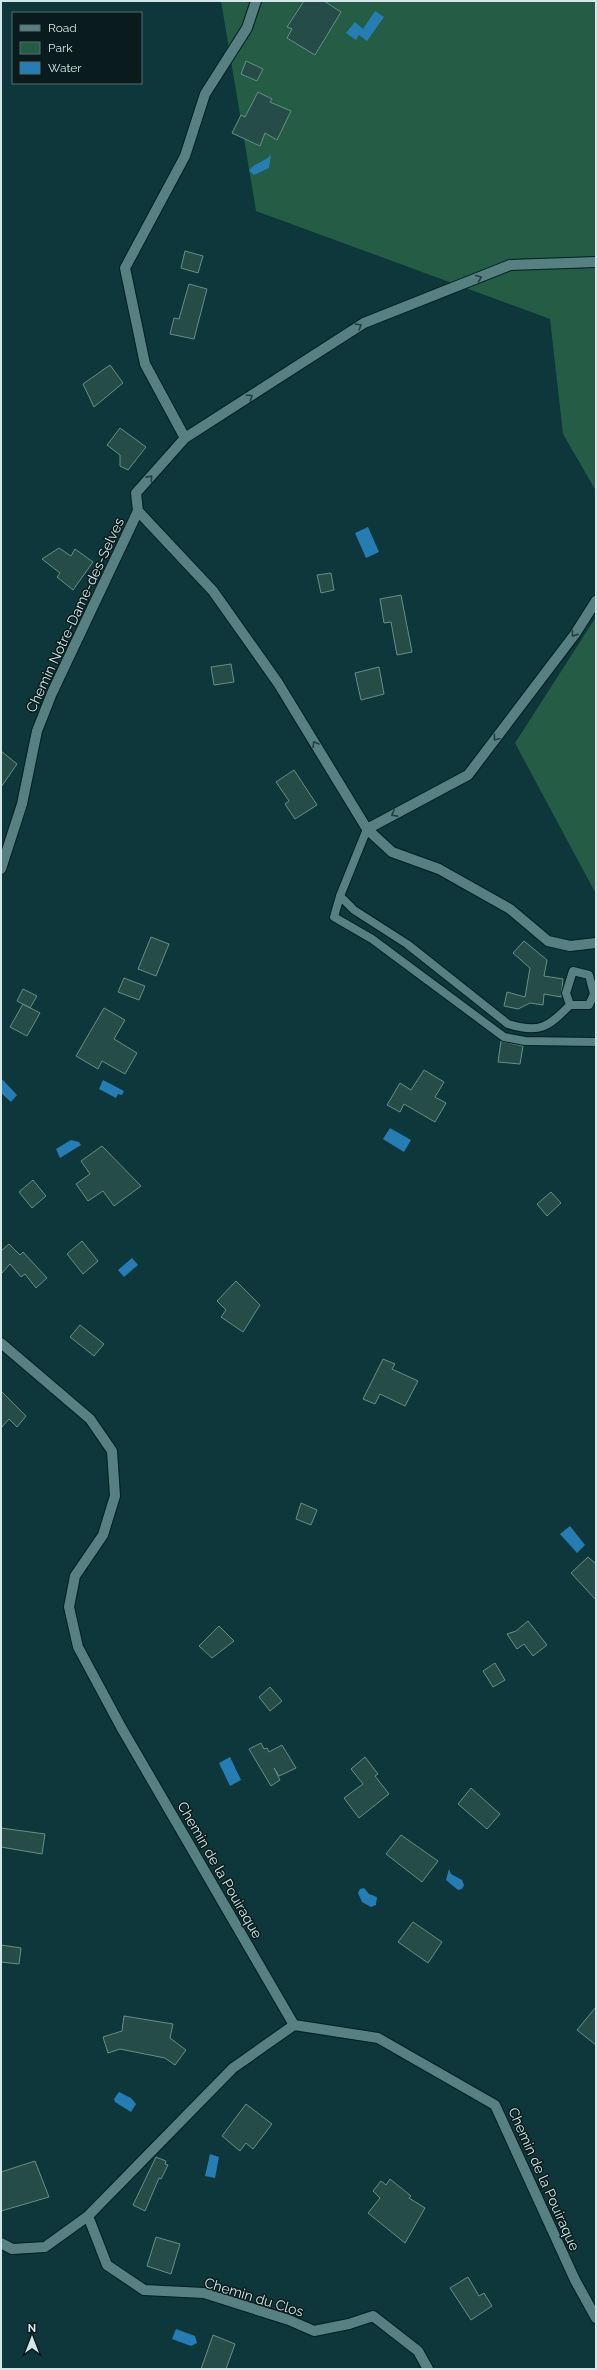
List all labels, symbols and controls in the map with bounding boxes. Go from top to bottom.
legend [12,12,142,84]
text: Road [48,21,77,35]
text: Park [48,41,73,55]
text: Water [48,61,82,75]
one-way arrow [476,274,483,282]
one-way arrow [355,324,362,331]
one-way arrow [246,394,253,402]
one-way arrow [145,475,152,482]
street label: Chemin Notre-Dame-des-Selves [23,515,127,715]
one-way arrow [571,630,579,637]
one-way arrow [494,733,501,740]
one-way arrow [313,741,320,748]
one-way arrow [391,810,398,817]
street label: Chemin de la Pouiraque [174,1799,266,1941]
street label: Chemin de la Pouiraque [505,2105,583,2253]
street label: Chemin du Clos [203,2274,306,2320]
north arrow [12,2318,52,2358]
text: N [28,2322,36,2335]

